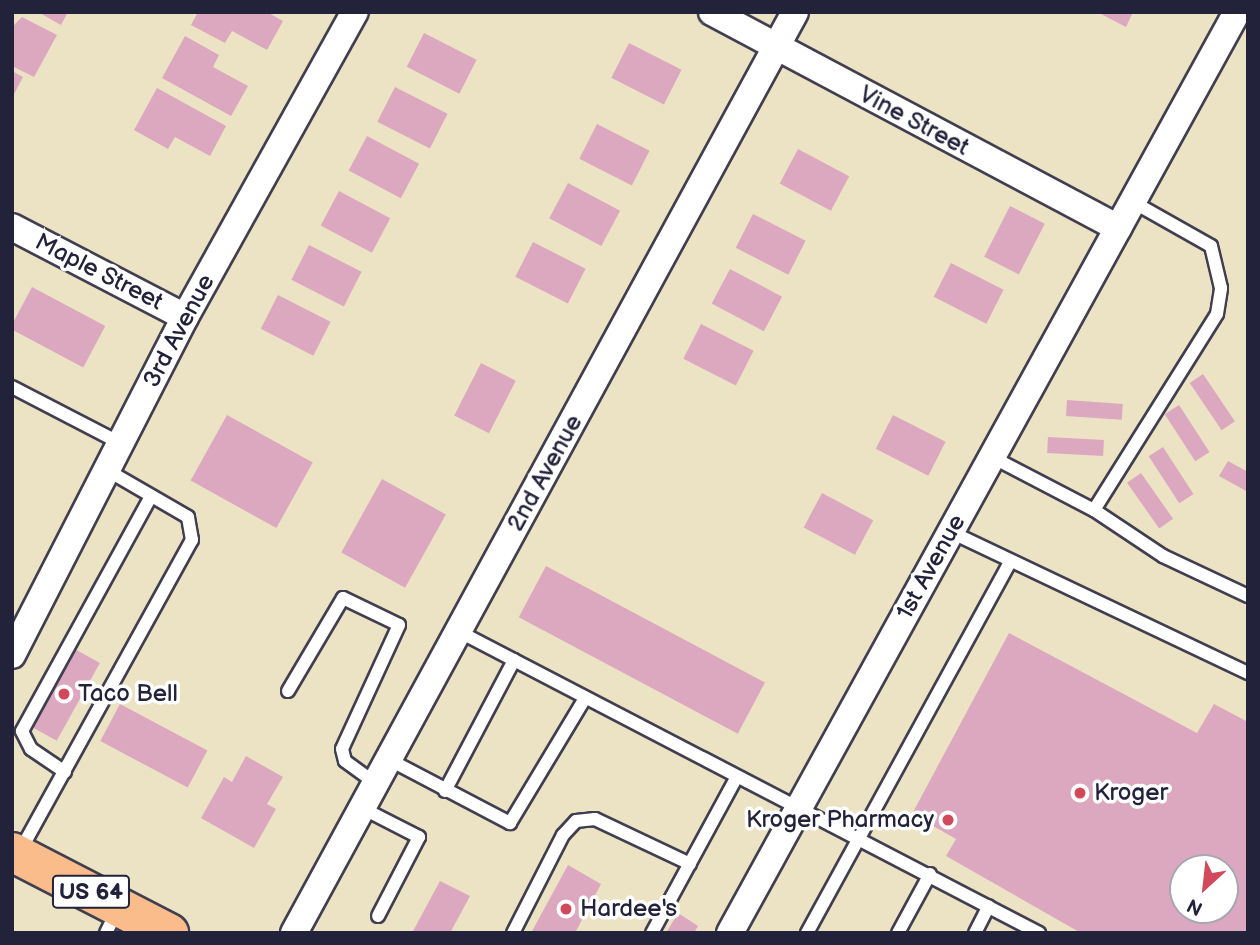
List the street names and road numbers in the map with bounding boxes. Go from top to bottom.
street label: Vine Street [854,80,974,162]
street label: Maple Street [30,227,168,317]
street label: 3rd Avenue [137,270,221,392]
street label: 2nd Avenue [501,410,589,536]
street label: 1st Avenue [890,509,972,625]
road number: US 64 [51,872,131,912]

